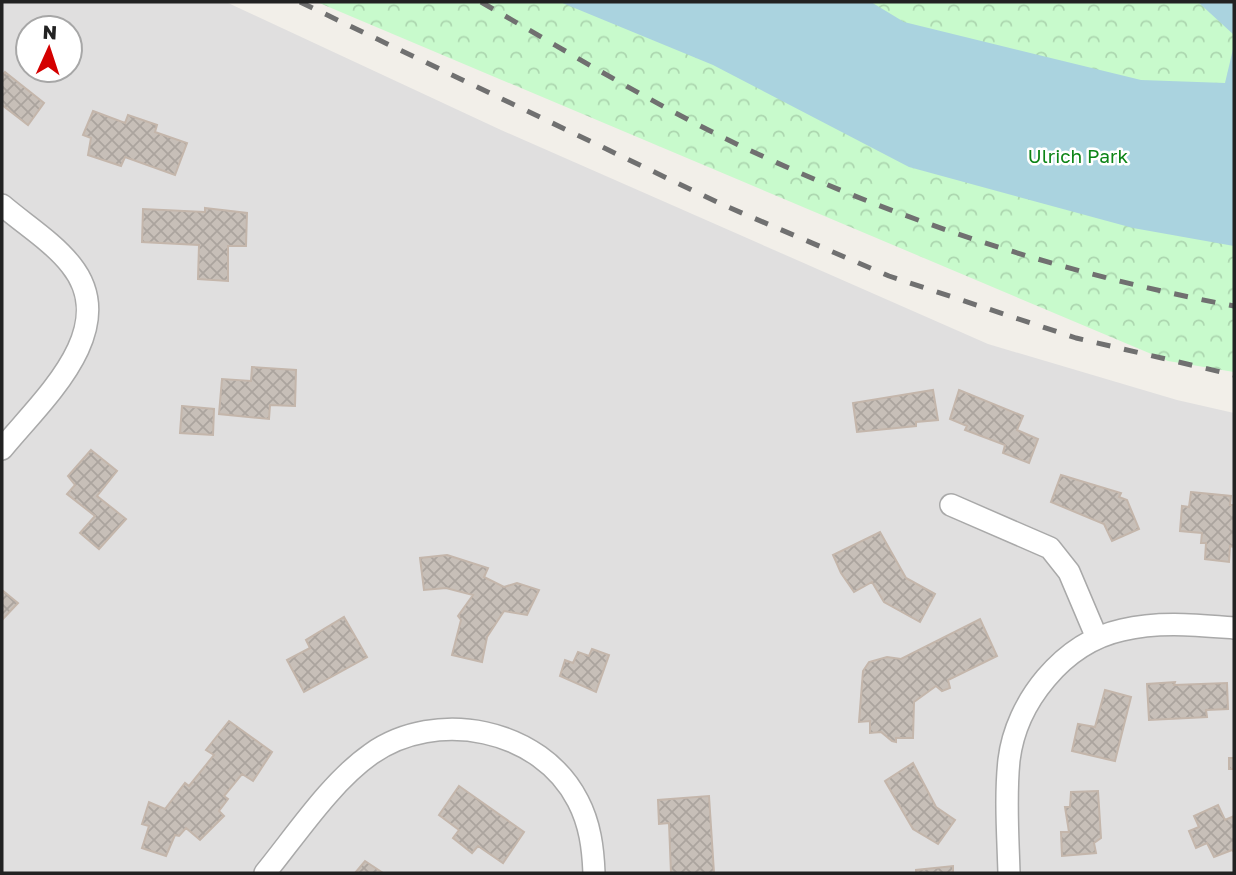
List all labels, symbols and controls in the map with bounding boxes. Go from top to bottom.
north arrow [14,14,84,84]
text: N [42,20,58,43]
park label: Ulrich Park [1028,144,1128,167]

